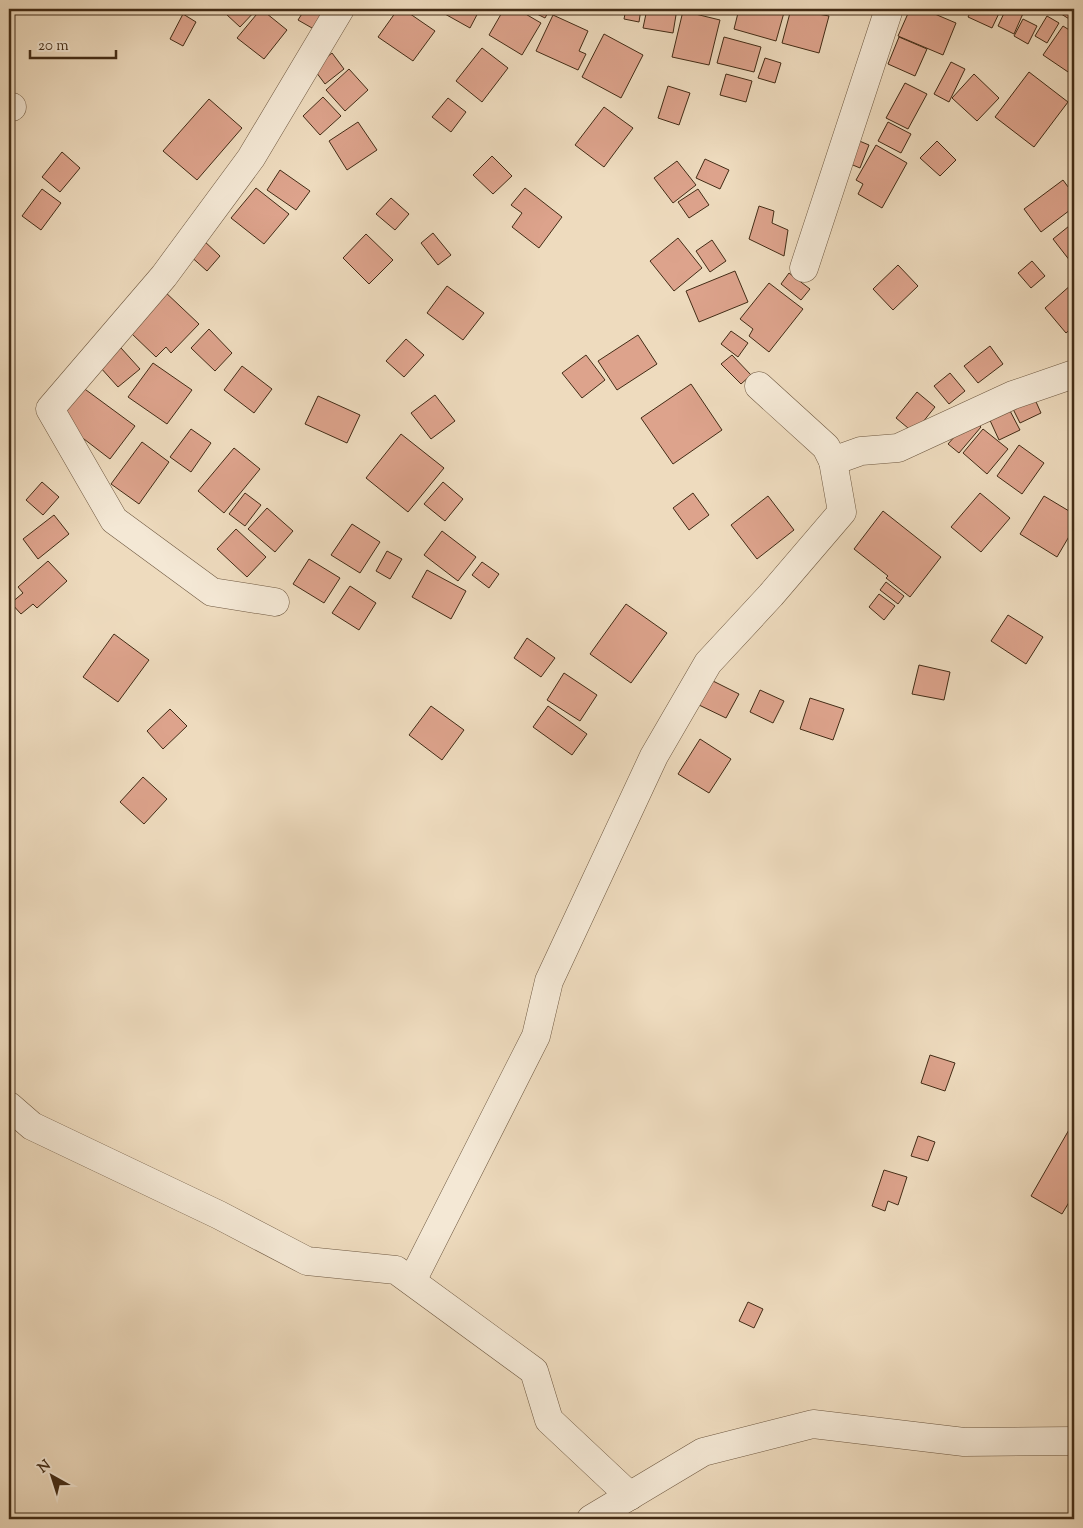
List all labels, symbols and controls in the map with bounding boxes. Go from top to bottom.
scale bar [30,28,116,60]
text: 20 m [38,36,69,57]
north arrow [28,1450,78,1500]
text: N [34,1456,56,1479]

